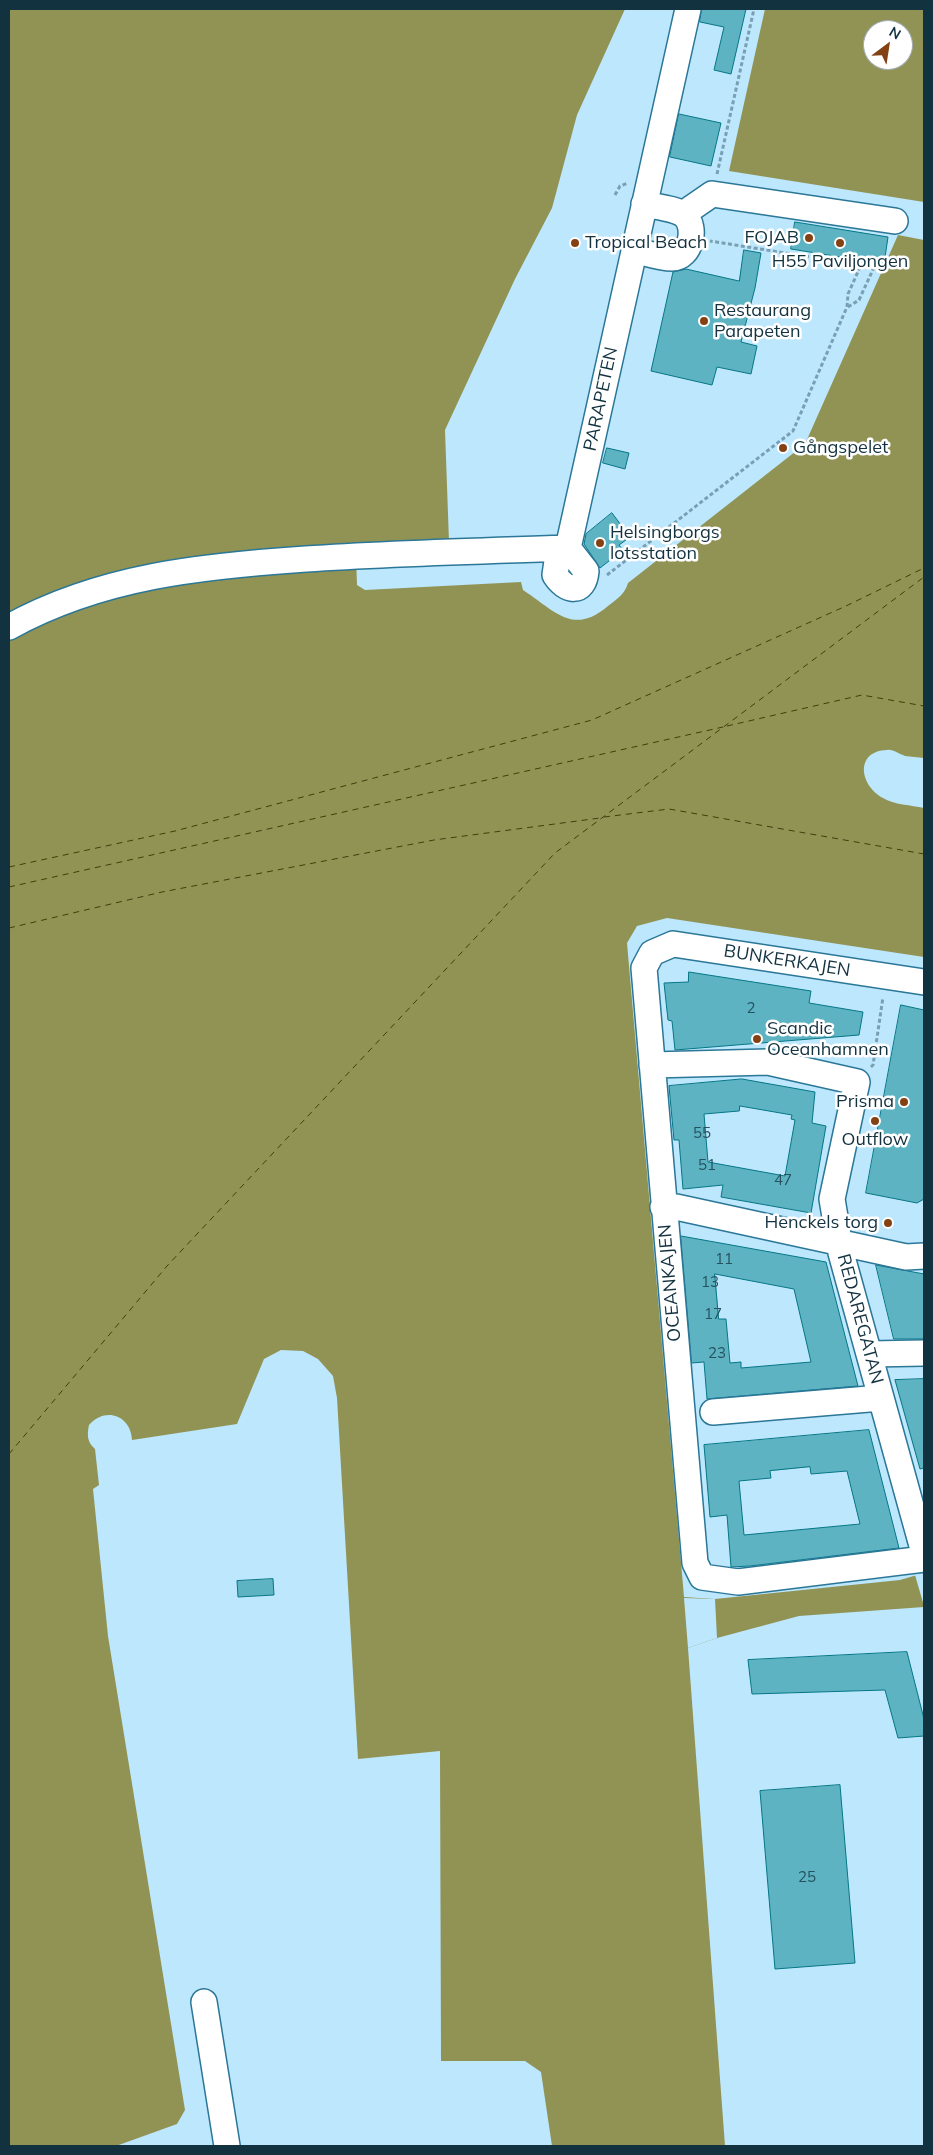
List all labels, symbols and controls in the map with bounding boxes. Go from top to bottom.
north arrow [863,20,913,70]
text: N [886,23,904,43]
place label: FOJAB [744,227,799,249]
place label: Tropical Beach [585,232,707,254]
marker: FOJAB [803,232,815,244]
marker: Tropical Beach [569,237,581,249]
marker: H55 Paviljongen [834,237,846,249]
place label: H55 Paviljongen [772,251,908,273]
place label: Restaurang Parapeten [714,300,811,342]
marker: Restaurang Parapeten [698,315,710,327]
street label: PARAPETEN [579,345,623,453]
place label: Gångspelet [793,437,888,459]
marker: Gångspelet [777,442,789,454]
place label: Helsingborgs lotsstation [610,522,720,564]
marker: Helsingborgs lotsstation [594,537,606,549]
street label: BUNKERKAJEN [722,940,852,982]
house number: 2 [747,999,755,1017]
place label: Scandic Oceanhamnen [767,1018,889,1060]
marker: Scandic Oceanhamnen [751,1033,763,1045]
place label: Prisma [836,1091,894,1113]
marker: Prisma [898,1096,910,1108]
marker: Outflow [869,1115,881,1127]
house number: 55 [693,1124,711,1142]
place label: Outflow [842,1129,908,1151]
house number: 51 [698,1156,716,1174]
house number: 47 [774,1171,792,1189]
place label: Henckels torg [764,1212,878,1234]
marker: Henckels torg [882,1217,894,1229]
street label: OCEANKAJEN [654,1223,686,1343]
house number: 11 [715,1250,733,1268]
street label: REDAREGATAN [832,1252,888,1386]
house number: 13 [701,1273,719,1291]
house number: 17 [704,1305,722,1323]
house number: 23 [708,1344,726,1362]
house number: 25 [798,1868,816,1886]

